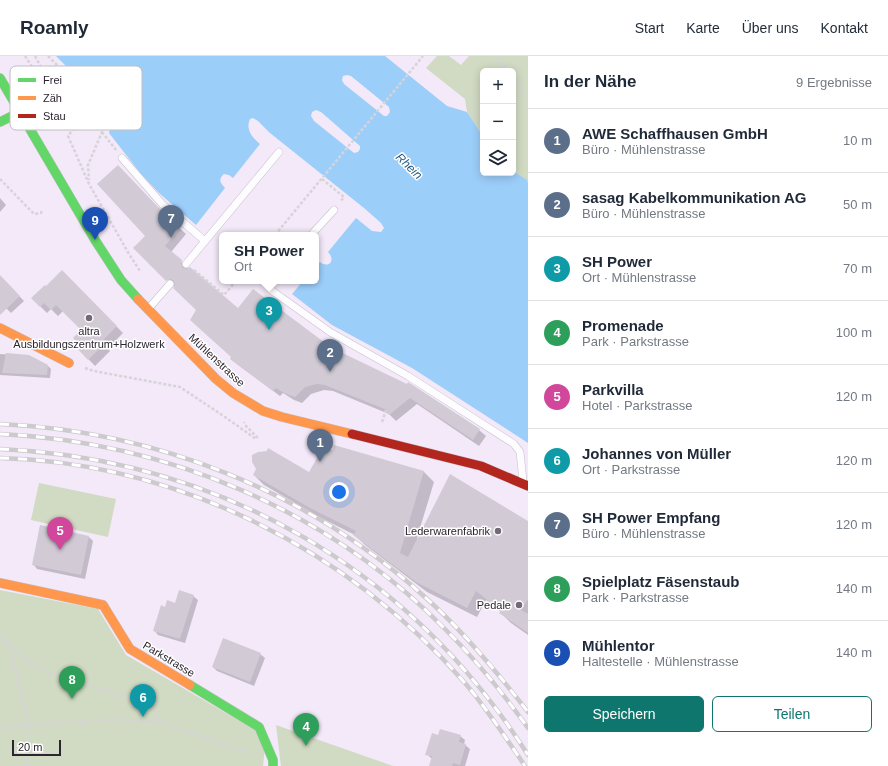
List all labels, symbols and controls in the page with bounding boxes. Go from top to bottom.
text: Roamly [20,17,89,38]
text: Start [635,20,664,36]
text: Karte [686,20,720,36]
text: Über uns [742,20,799,36]
text: Kontakt [821,20,868,36]
legend [10,66,142,130]
map controls [480,68,516,176]
button: + [480,68,516,104]
text: In der Nähe [544,72,637,91]
text: Frei [43,74,62,86]
text: 9 Ergebnisse [796,75,872,90]
text: Zäh [43,92,62,104]
button: − [480,104,516,140]
text: Stau [43,110,66,122]
text: AWE Schaffhausen GmbH [582,125,768,142]
text: 1 [553,133,561,148]
text: 10 m [843,133,872,148]
button: layers [480,140,516,176]
text: Büro · Mühlenstrasse [582,142,706,157]
water label: Rhein [393,150,425,182]
text: sasag Kabelkommunikation AG [582,189,807,206]
text: 2 [553,197,561,212]
text: 50 m [843,197,872,212]
pin: 7 [158,205,184,238]
text: Büro · Mühlenstrasse [582,206,706,221]
pin: 9 [82,207,108,240]
popup [219,232,319,284]
text: SH Power [234,242,304,259]
text: SH Power [582,253,652,270]
text: Ort [234,259,252,274]
text: 3 [553,261,561,276]
text: 70 m [843,261,872,276]
text: Ort · Mühlenstrasse [582,270,696,285]
pin: 3 [256,297,282,330]
marker: altra Ausbildungszentrum+Holzwerk [84,313,94,323]
text: Promenade [582,317,664,334]
place label: altra Ausbildungszentrum+Holzwerk [13,325,165,350]
text: 4 [553,325,561,340]
text: 100 m [836,325,872,340]
street label: Mühlenstrasse [187,331,247,389]
text: Park · Parkstrasse [582,334,689,349]
pin: 2 [317,339,343,372]
text: Parkvilla [582,381,644,398]
text: 5 [553,389,561,404]
text: 120 m [836,389,872,404]
text: Hotel · Parkstrasse [582,398,693,413]
pin: 1 [307,429,333,462]
text: Johannes von Müller [582,445,731,462]
text: 6 [553,453,561,468]
text: 120 m [836,453,872,468]
text: Ort · Parkstrasse [582,462,680,477]
your location [329,482,349,502]
text: SH Power Empfang [582,509,720,526]
pin: 5 [47,517,73,550]
text: 7 [553,517,561,532]
text: 120 m [836,517,872,532]
place label: Lederwarenfabrik [405,525,490,537]
marker: Lederwarenfabrik [493,526,503,536]
text: Büro · Mühlenstrasse [582,526,706,541]
text: Spielplatz Fäsenstaub [582,573,740,590]
text: 8 [553,581,561,596]
text: 140 m [836,581,872,596]
text: Park · Parkstrasse [582,590,689,605]
place label: Pedale [477,599,511,611]
marker: Pedale [514,600,524,610]
text: Mühlentor [582,637,655,654]
street label: Parkstrasse [141,639,197,679]
text: 9 [553,645,561,660]
text: 140 m [836,645,872,660]
text: Haltestelle · Mühlenstrasse [582,654,739,669]
pin: 8 [59,666,85,699]
pin: 6 [130,684,156,717]
button: Speichern [544,696,704,732]
button: Teilen [712,696,872,732]
pin: 4 [293,713,319,746]
scale bar [12,738,61,757]
text: 20 m [18,741,42,753]

